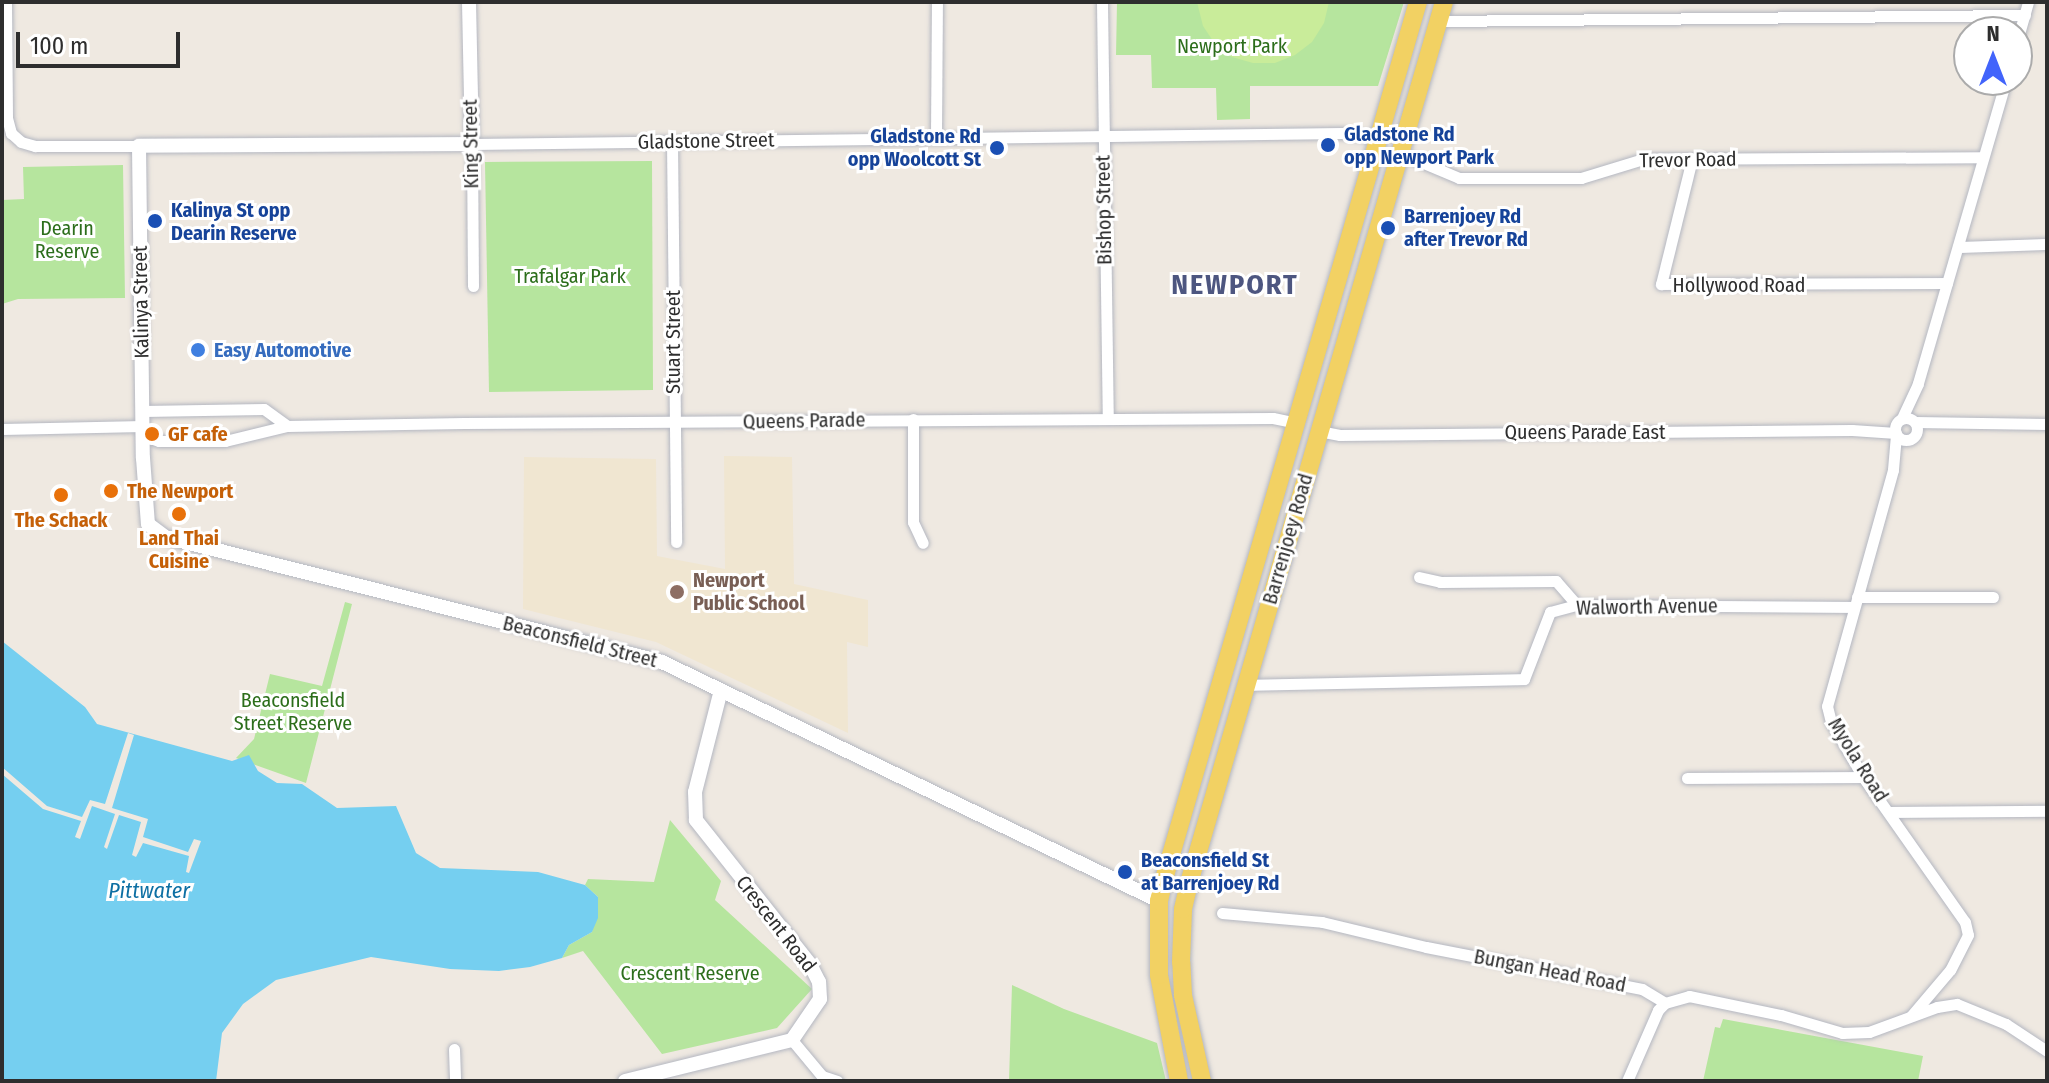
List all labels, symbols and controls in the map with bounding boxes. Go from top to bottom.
scale bar [20,16,184,66]
north arrow [1953,16,2033,96]
text: N [1986,20,2000,47]
text: 100 m [30,32,88,60]
park label: Newport Park [1177,34,1287,58]
street label: King Street [458,99,484,189]
place label: Gladstone Rd opp Newport Park [1344,122,1494,169]
place label: Gladstone Rd opp Woolcott St [848,124,981,171]
street label: Gladstone Street [637,128,775,154]
marker: Gladstone Rd opp Newport Park [1319,136,1337,154]
marker: Gladstone Rd opp Woolcott St [988,139,1006,157]
street label: Trevor Road [1639,147,1737,173]
street label: Bishop Street [1091,155,1117,265]
place label: Kalinya St opp Dearin Reserve [171,198,297,245]
place label: Barrenjoey Rd after Trevor Rd [1404,204,1528,251]
marker: Kalinya St opp Dearin Reserve [146,212,164,230]
park label: Dearin Reserve [35,216,99,263]
marker: Barrenjoey Rd after Trevor Rd [1379,219,1397,237]
street label: Kalinya Street [128,245,154,359]
park label: Trafalgar Park [514,264,626,288]
district label: NEWPORT [1171,268,1299,302]
street label: Hollywood Road [1673,273,1805,297]
street label: Stuart Street [661,290,685,394]
place label: Easy Automotive [214,338,351,362]
marker: Easy Automotive [189,341,207,359]
street label: Queens Parade [743,408,865,434]
street label: Queens Parade East [1504,420,1666,444]
place label: GF cafe [168,422,228,446]
marker: GF cafe [143,425,161,443]
street label: Barrenjoey Road [1258,471,1318,607]
place label: The Newport [127,479,233,503]
marker: The Newport [102,482,120,500]
marker: The Schack [52,486,70,504]
marker: Land Thai Cuisine [170,505,188,523]
place label: The Schack [15,508,107,532]
place label: Land Thai Cuisine [139,526,219,573]
place label: Newport Public School [693,568,805,615]
marker: Newport Public School [668,583,686,601]
street label: Walworth Avenue [1576,594,1718,620]
street label: Beaconsfield Street [500,611,660,673]
park label: Beaconsfield Street Reserve [234,689,352,736]
street label: Myola Road [1823,713,1893,807]
place label: Beaconsfield St at Barrenjoey Rd [1141,848,1279,895]
marker: Beaconsfield St at Barrenjoey Rd [1116,863,1134,881]
street label: Crescent Road [731,871,821,977]
water label: Pittwater [108,878,190,904]
street label: Bungan Head Road [1472,944,1628,998]
park label: Crescent Reserve [620,961,760,985]

